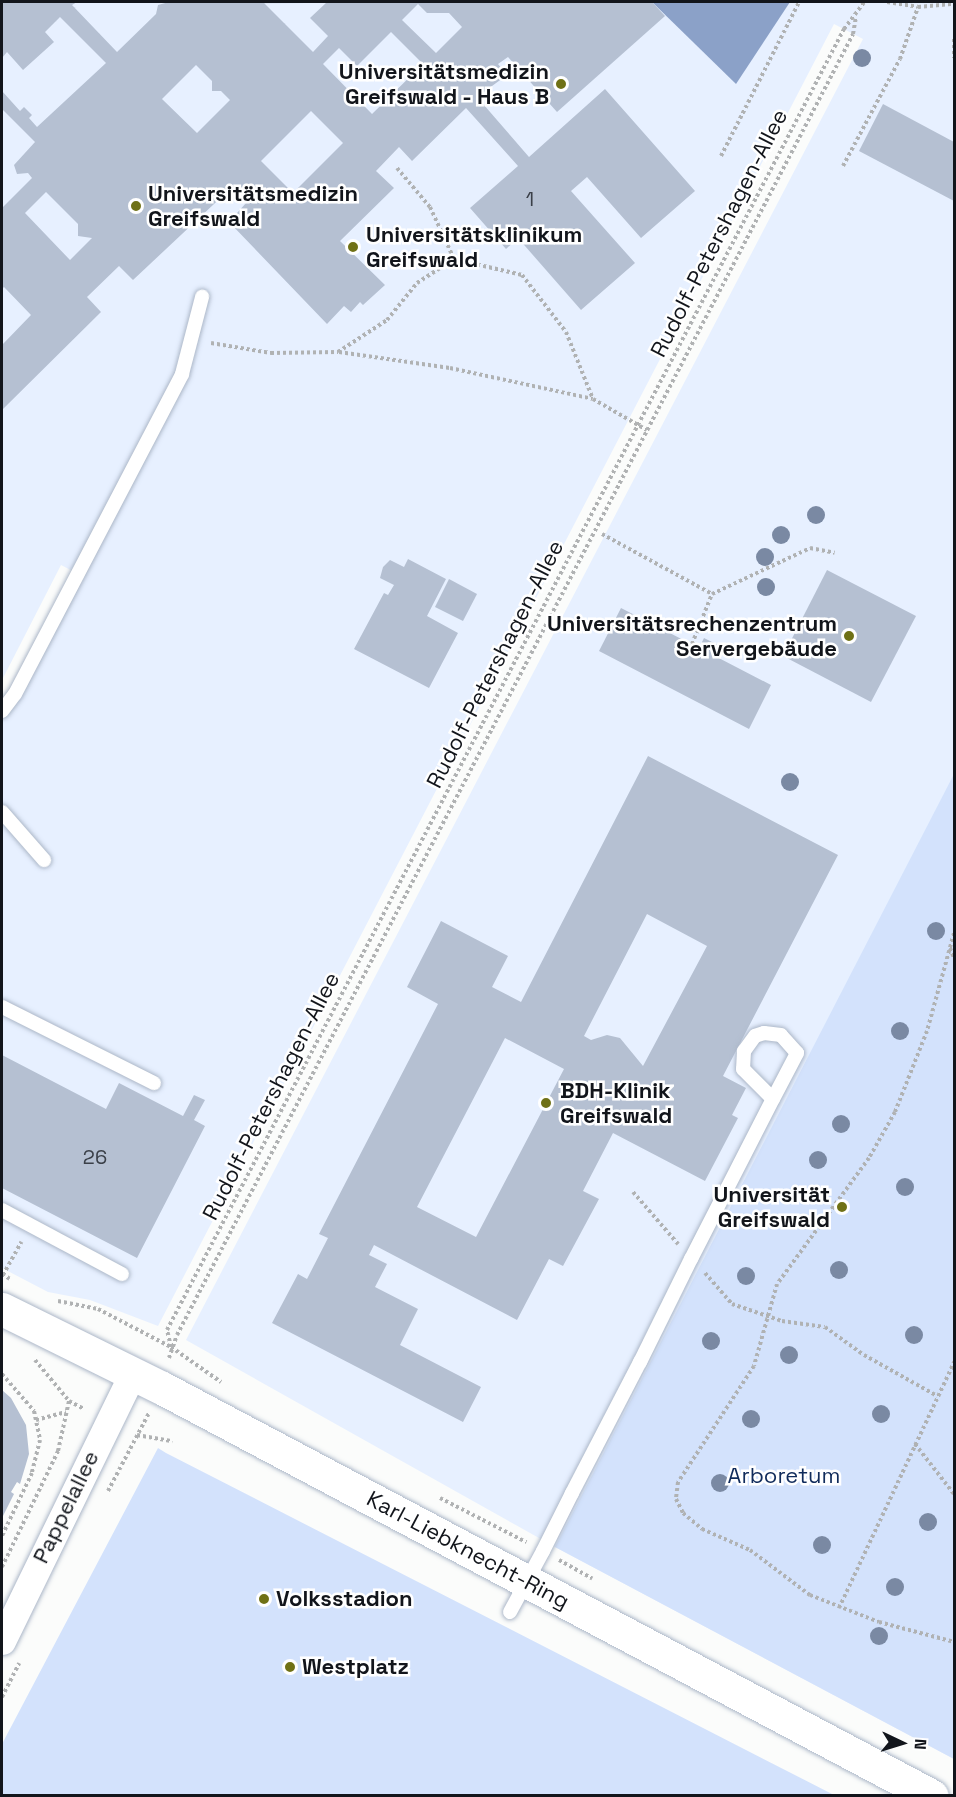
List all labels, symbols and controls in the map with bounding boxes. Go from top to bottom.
place label: Universitätsmedizin Greifswald - Haus B [339,58,549,110]
marker: Universitätsmedizin Greifswald - Haus B [554,77,568,91]
street label: Rudolf-Petershagen-Allee [645,105,793,361]
place label: Universitätsmedizin Greifswald [148,180,358,231]
house number: 1 [526,187,534,211]
marker: Universitätsmedizin Greifswald [129,199,143,213]
place label: Universitätsklinikum Greifswald [366,221,582,272]
marker: Universitätsklinikum Greifswald [344,238,362,256]
street label: Rudolf-Petershagen-Allee [421,536,569,792]
place label: Universitätsrechenzentrum Servergebäude [547,610,837,662]
marker: Universitätsrechenzentrum Servergebäude [842,629,856,643]
street label: Rudolf-Petershagen-Allee [197,968,345,1224]
place label: BDH-Klinik Greifswald [560,1077,672,1128]
marker: BDH-Klinik Greifswald [537,1094,555,1112]
house number: 26 [83,1145,107,1169]
place label: Universität Greifswald [714,1181,830,1232]
marker: Universität Greifswald [835,1200,849,1214]
street label: Pappelallee [27,1446,105,1568]
park label: Arboretum [728,1463,840,1489]
street label: Karl-Liebknecht-Ring [362,1485,574,1615]
place label: Volksstadion [276,1586,413,1612]
marker: Volksstadion [257,1592,271,1606]
place label: Westplatz [302,1654,409,1680]
marker: Westplatz [283,1660,297,1674]
north arrow [872,1713,932,1773]
text: N [910,1738,931,1750]

